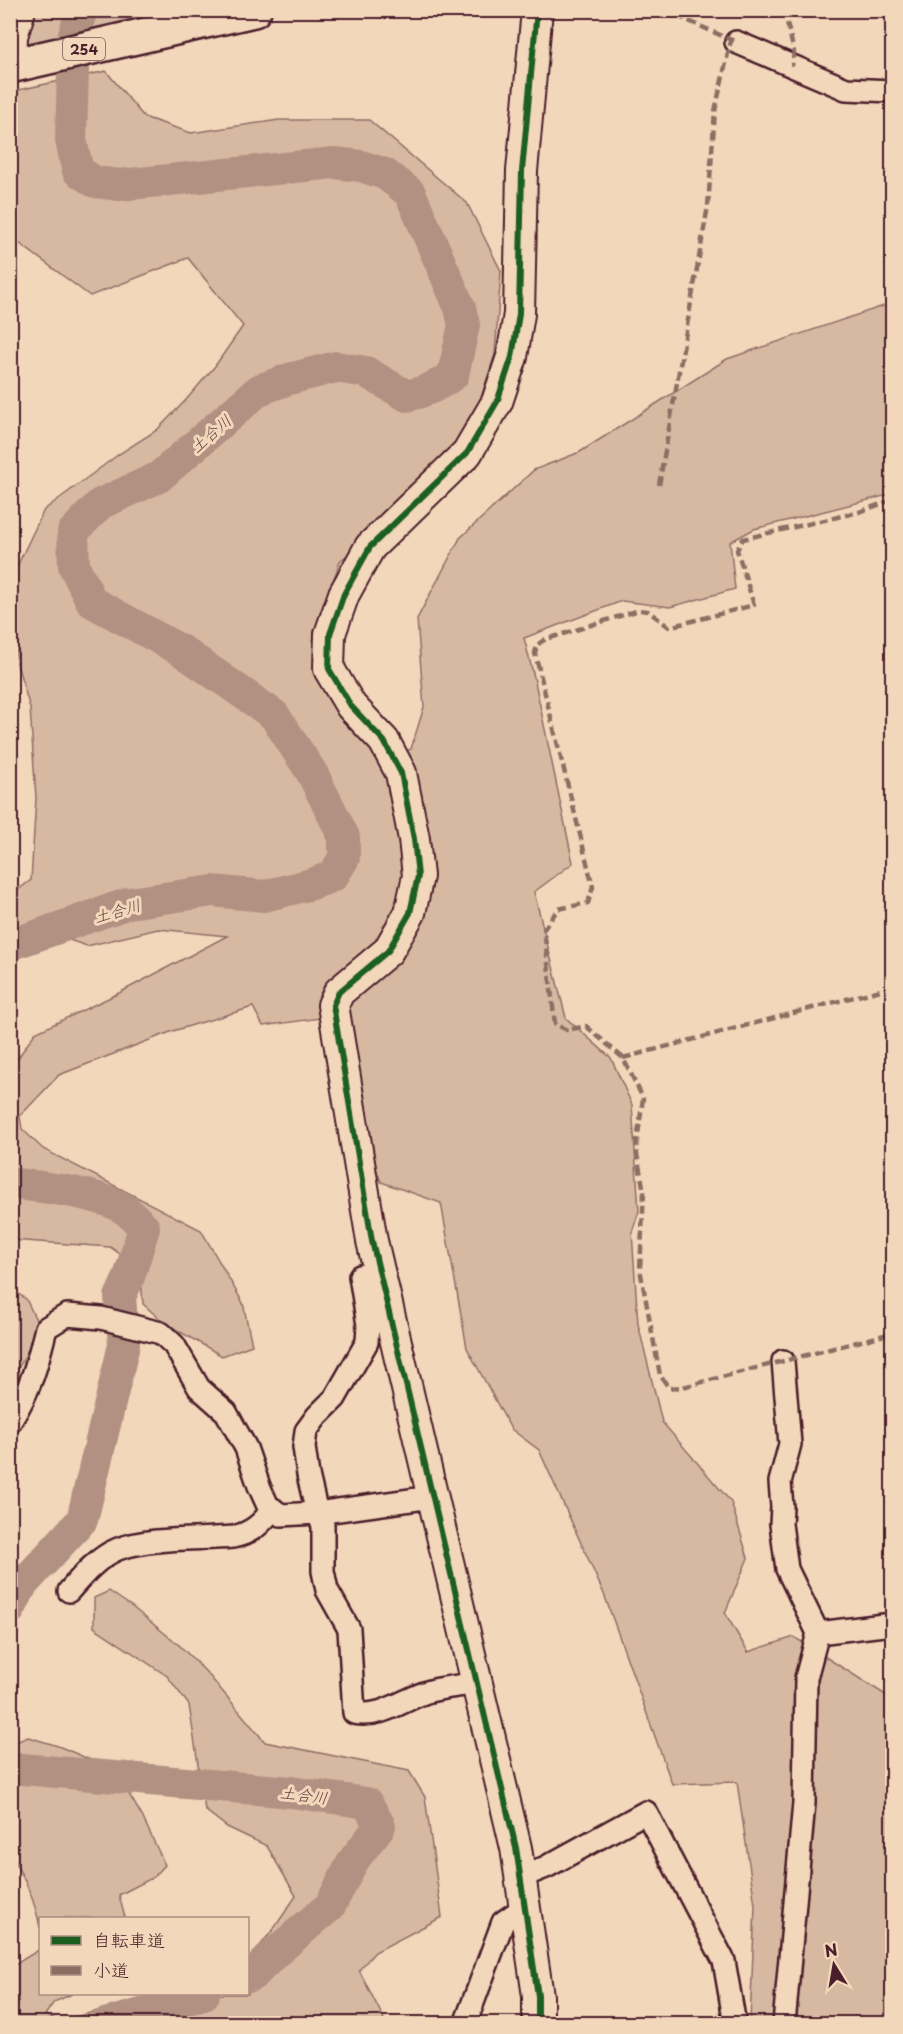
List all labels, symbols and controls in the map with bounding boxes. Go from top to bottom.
road number: 254 [63,38,105,60]
water label: 土合川 [184,408,236,458]
water label: 土合川 [91,892,143,928]
water label: 土合川 [279,1779,329,1809]
legend [39,1917,249,1995]
text: 自転車道 [93,1926,165,1953]
north arrow [804,1935,864,1995]
text: N [822,1936,839,1962]
text: 小道 [93,1956,129,1983]

